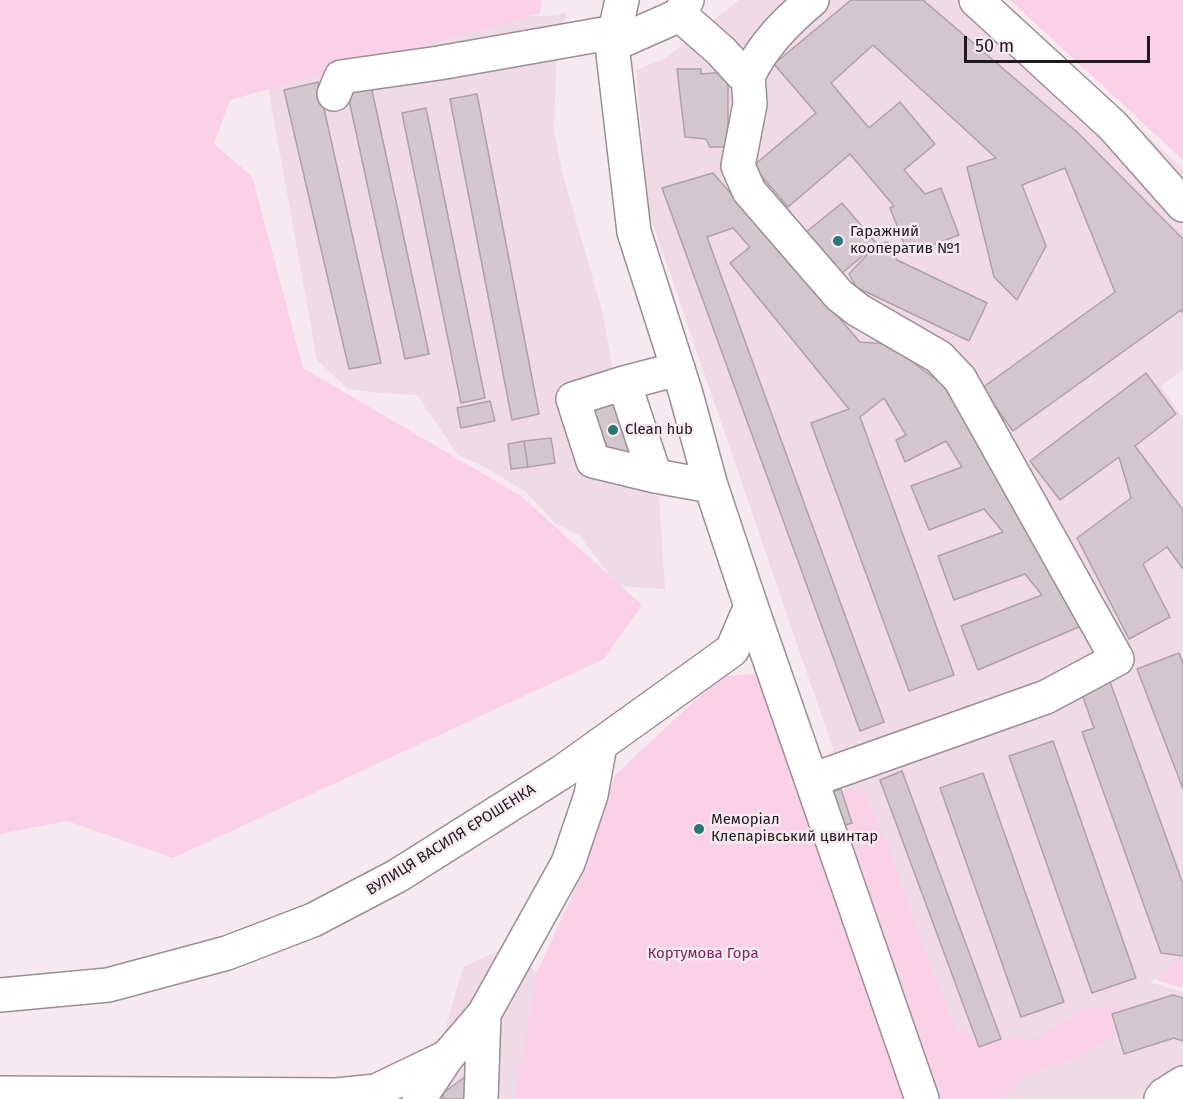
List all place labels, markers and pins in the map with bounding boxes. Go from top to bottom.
place label: Гаражний кооператив №1 [850,223,960,258]
marker: Гаражний кооператив №1 [831,234,845,248]
place label: Clean hub [625,421,693,439]
marker: Clean hub [606,423,620,437]
place label: Меморіал Клепарівський цвинтар [711,811,878,846]
marker: Меморіал Клепарівський цвинтар [692,822,706,836]

